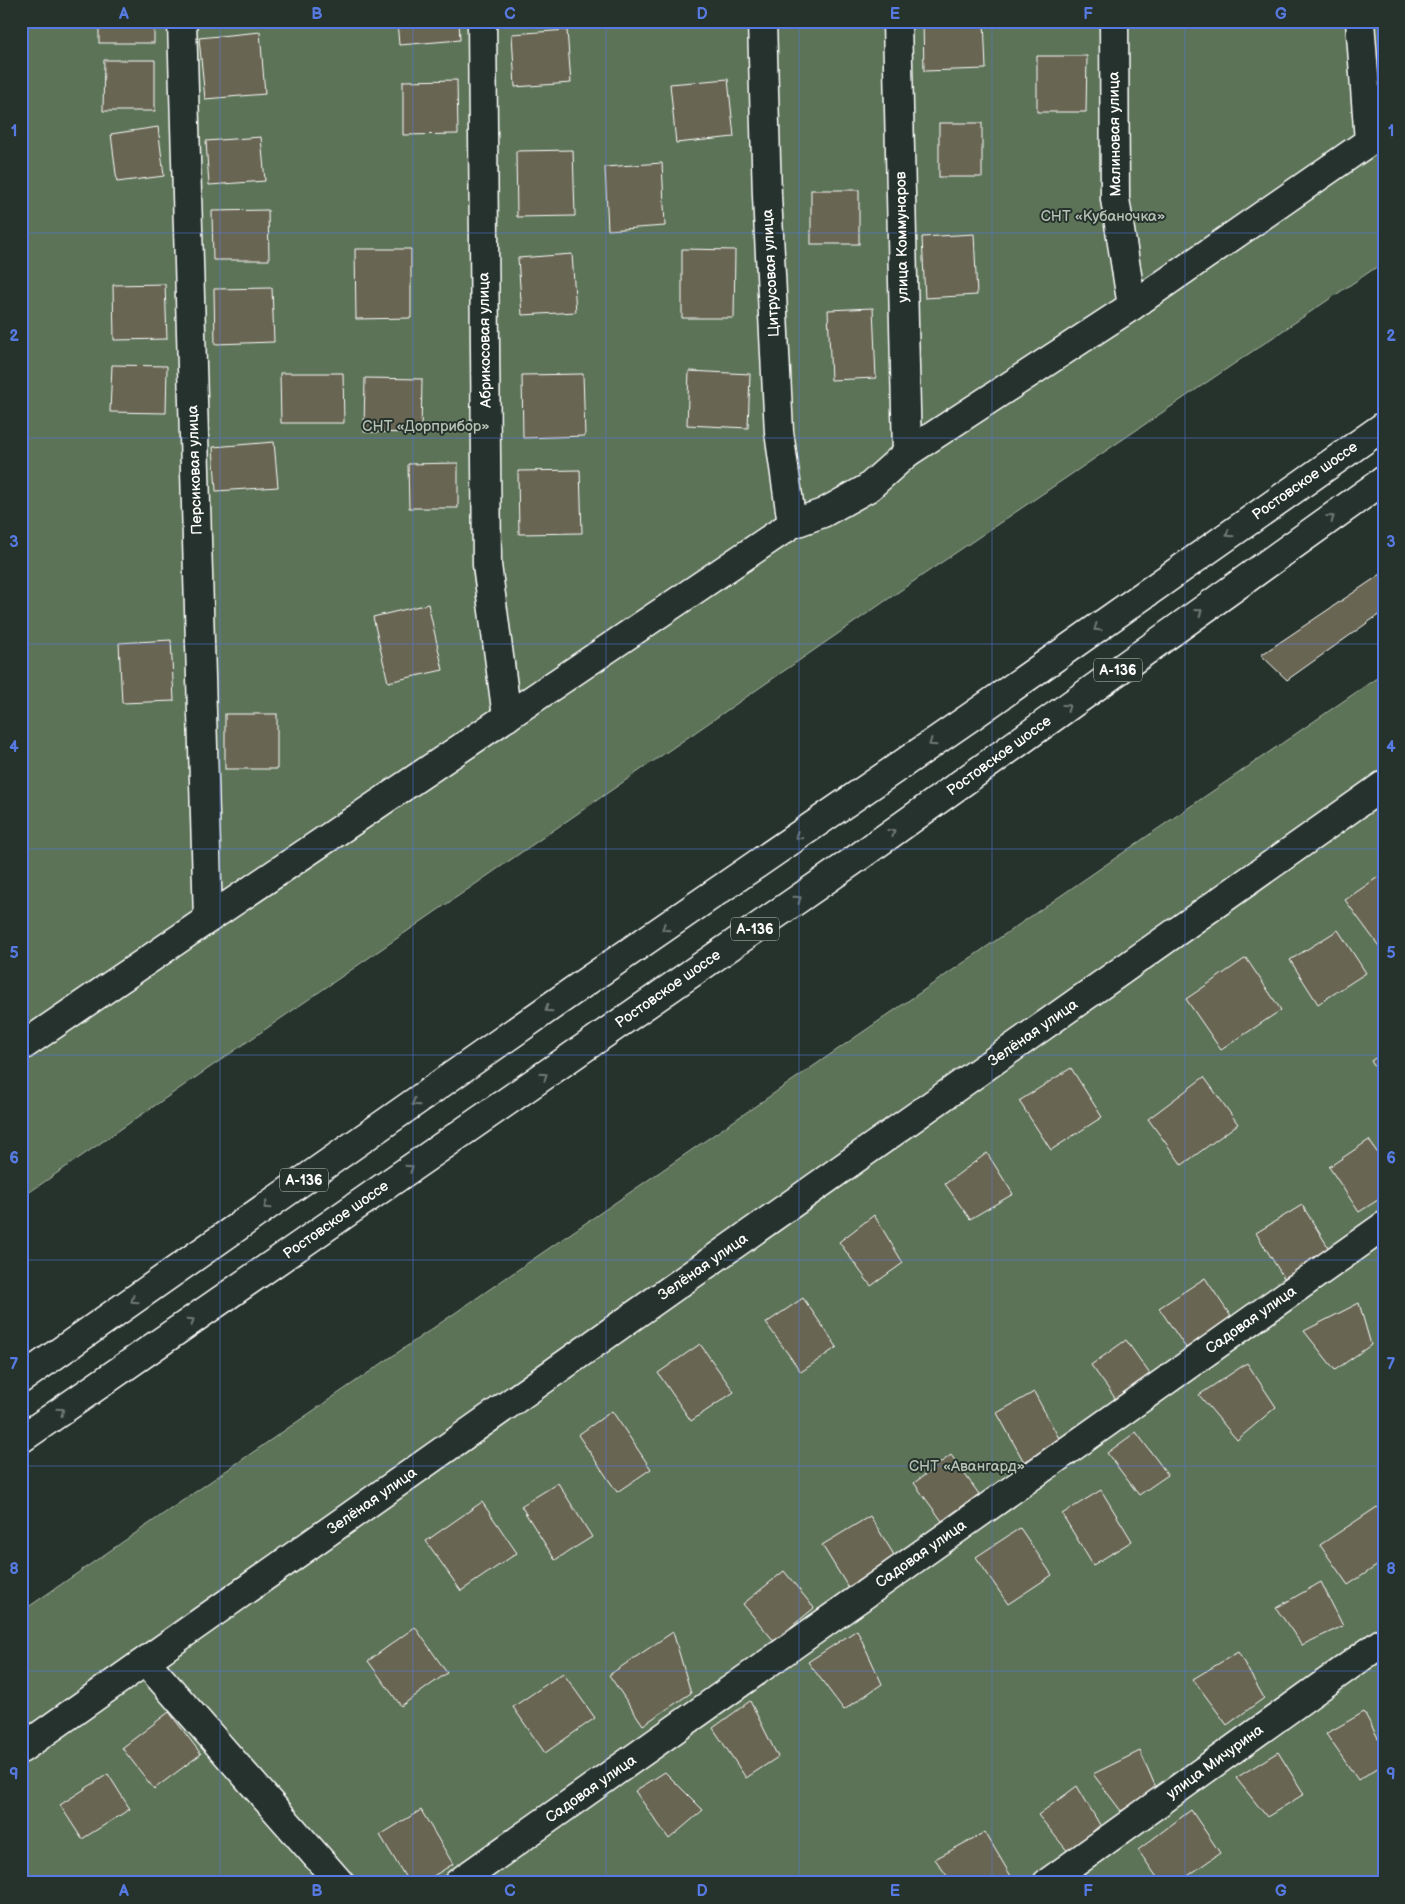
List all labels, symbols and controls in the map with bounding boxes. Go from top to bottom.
text: A [118,5,129,24]
text: B [311,5,323,24]
text: C [504,5,516,24]
text: D [696,5,708,24]
text: E [890,5,900,24]
text: F [1083,5,1093,24]
text: G [1275,5,1287,24]
street label: Малиновая улица [1104,71,1126,197]
text: 1 [11,122,17,141]
text: 1 [1388,122,1394,141]
street label: улица Коммунаров [891,171,913,303]
park label: СНТ «Кубаночка» [1041,207,1165,226]
street label: Цитрусовая улица [758,208,784,337]
street label: Абрикосовая улица [474,272,496,409]
text: 2 [9,327,19,346]
text: 2 [1386,327,1396,346]
street label: Персиковая улица [183,405,207,535]
park label: СНТ «Дорприбор» [362,417,490,436]
street label: Ростовское шоссе [1248,437,1362,525]
one-way arrow [1325,515,1335,524]
one-way arrow [1226,528,1235,537]
text: 3 [9,533,19,552]
text: 3 [1386,533,1396,552]
one-way arrow [1193,609,1203,618]
one-way arrow [1093,622,1102,631]
road number: А-136 [1094,658,1142,682]
one-way arrow [1061,704,1071,713]
street label: Ростовское шоссе [943,712,1055,800]
one-way arrow [928,737,938,746]
text: 4 [9,738,19,757]
text: 4 [1386,738,1396,757]
one-way arrow [795,830,804,839]
one-way arrow [886,830,895,838]
one-way arrow [792,896,801,905]
road number: А-136 [731,918,779,941]
one-way arrow [661,922,670,931]
text: 5 [9,944,19,963]
text: 5 [1386,944,1396,963]
street label: Ростовское шоссе [611,945,725,1033]
street label: Зелёная улица [984,995,1082,1071]
one-way arrow [544,1003,553,1012]
one-way arrow [538,1073,548,1082]
one-way arrow [411,1097,420,1106]
text: 6 [9,1149,19,1168]
text: 6 [1386,1149,1396,1168]
one-way arrow [405,1165,414,1174]
road number: А-136 [280,1168,328,1192]
street label: Ростовское шоссе [279,1176,393,1264]
one-way arrow [263,1200,273,1209]
street label: Зелёная улица [654,1229,752,1305]
street label: Садовая улица [1202,1282,1300,1358]
one-way arrow [131,1294,140,1303]
one-way arrow [185,1318,195,1327]
text: 7 [10,1355,19,1374]
text: 7 [1387,1355,1396,1374]
one-way arrow [55,1408,65,1417]
park label: СНТ «Авангард» [909,1457,1025,1476]
street label: Зелёная улица [323,1463,421,1539]
street label: Садовая улица [872,1516,970,1592]
text: 8 [9,1560,19,1579]
text: 8 [1386,1560,1396,1579]
street label: улица Мичурина [1163,1720,1267,1804]
street label: Садовая улица [542,1751,640,1827]
text: 9 [9,1765,19,1784]
text: 9 [1386,1765,1396,1784]
text: A [118,1882,129,1901]
text: B [311,1882,323,1901]
text: C [504,1882,516,1901]
text: D [696,1882,708,1901]
text: E [890,1882,900,1901]
text: F [1083,1882,1093,1901]
text: G [1275,1882,1287,1901]

